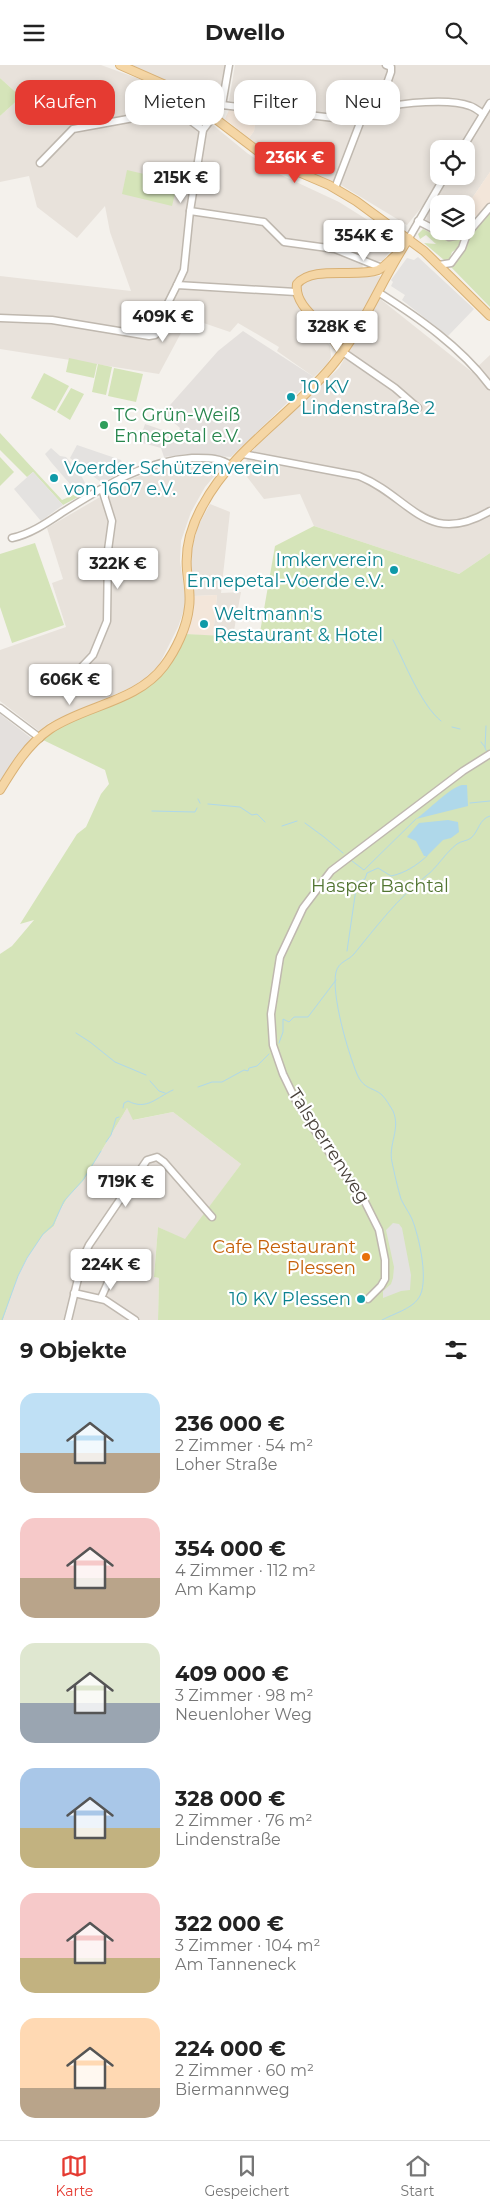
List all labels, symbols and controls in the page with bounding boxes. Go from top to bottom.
icon: menu [20,19,48,47]
text: Dwello [205,19,285,46]
icon: search [442,19,470,47]
chip: Kaufen [15,80,115,125]
chip: Mieten [125,80,224,125]
chip: Filter [234,80,316,125]
chip: Neu [326,80,400,125]
map controls [430,140,475,240]
button: locate [430,140,475,185]
pin: 236K € [254,141,336,184]
text: 236K € [266,148,324,167]
pin: 215K € [140,161,222,204]
text: 215K € [154,168,208,187]
button: layers [430,195,475,240]
pin: 354K € [323,219,405,262]
text: 354K € [334,226,394,245]
pin: 409K € [122,301,204,343]
text: 409K € [132,307,194,326]
pin: 328K € [296,311,378,353]
text: 328K € [308,317,366,336]
place label: 10 KV Lindenstraße 2 [301,376,435,419]
marker: 10 KV Lindenstraße 2 [285,391,297,403]
place label: TC Grün-Weiß Ennepetal e.V. [114,404,241,447]
marker: TC Grün-Weiß Ennepetal e.V. [98,419,110,431]
place label: Voerder Schützenverein von 1607 e.V. [64,457,280,500]
marker: Voerder Schützenverein von 1607 e.V. [48,472,60,484]
pin: 322K € [77,547,159,590]
place label: Imkerverein Ennepetal-Voerde e.V. [187,549,384,592]
text: 322K € [89,554,147,573]
marker: Imkerverein Ennepetal-Voerde e.V. [388,564,400,576]
place label: Weltmann's Restaurant & Hotel [214,603,383,646]
marker: Weltmann's Restaurant & Hotel [198,618,210,630]
pin: 606K € [29,663,111,706]
text: 606K € [40,670,100,689]
park label: Hasper Bachtal [311,875,449,897]
street label: Talsperrenweg [284,1084,374,1208]
pin: 719K € [85,1165,167,1208]
text: 719K € [98,1172,154,1191]
place label: Cafe Restaurant Plessen [212,1236,356,1279]
pin: 224K € [70,1249,152,1291]
marker: Cafe Restaurant Plessen [360,1251,372,1263]
text: 224K € [81,1255,141,1274]
place label: 10 KV Plessen [229,1288,351,1310]
marker: 10 KV Plessen [355,1293,367,1305]
icon: filters [442,1336,470,1364]
text: 9 Objekte [20,1338,127,1363]
text: 236 000 € [175,1411,285,1436]
icon: home [60,1413,120,1473]
text: 2 Zimmer · 54 m² [175,1436,313,1455]
text: Loher Straße [175,1455,277,1474]
text: 354 000 € [175,1536,286,1561]
icon: home [60,1538,120,1598]
text: 4 Zimmer · 112 m² [175,1561,316,1580]
text: Am Kamp [175,1580,256,1599]
text: 409 000 € [175,1661,289,1686]
icon: home [60,1663,120,1723]
text: 3 Zimmer · 98 m² [175,1686,313,1705]
text: Neuenloher Weg [175,1705,312,1724]
text: 328 000 € [175,1786,285,1811]
icon: home [60,1788,120,1848]
text: 2 Zimmer · 76 m² [175,1811,312,1830]
text: Lindenstraße [175,1830,281,1849]
text: 322 000 € [175,1911,284,1936]
icon: home [60,1913,120,1973]
text: 3 Zimmer · 104 m² [175,1936,320,1955]
text: Am Tanneneck [175,1955,296,1974]
text: 224 000 € [175,2036,286,2061]
icon: home [60,2038,120,2098]
text: 2 Zimmer · 60 m² [175,2061,314,2080]
text: Biermannweg [175,2080,290,2099]
tab: Karte [56,2152,93,2200]
tab: Gespeichert [204,2152,289,2200]
tab: Start [401,2152,434,2200]

